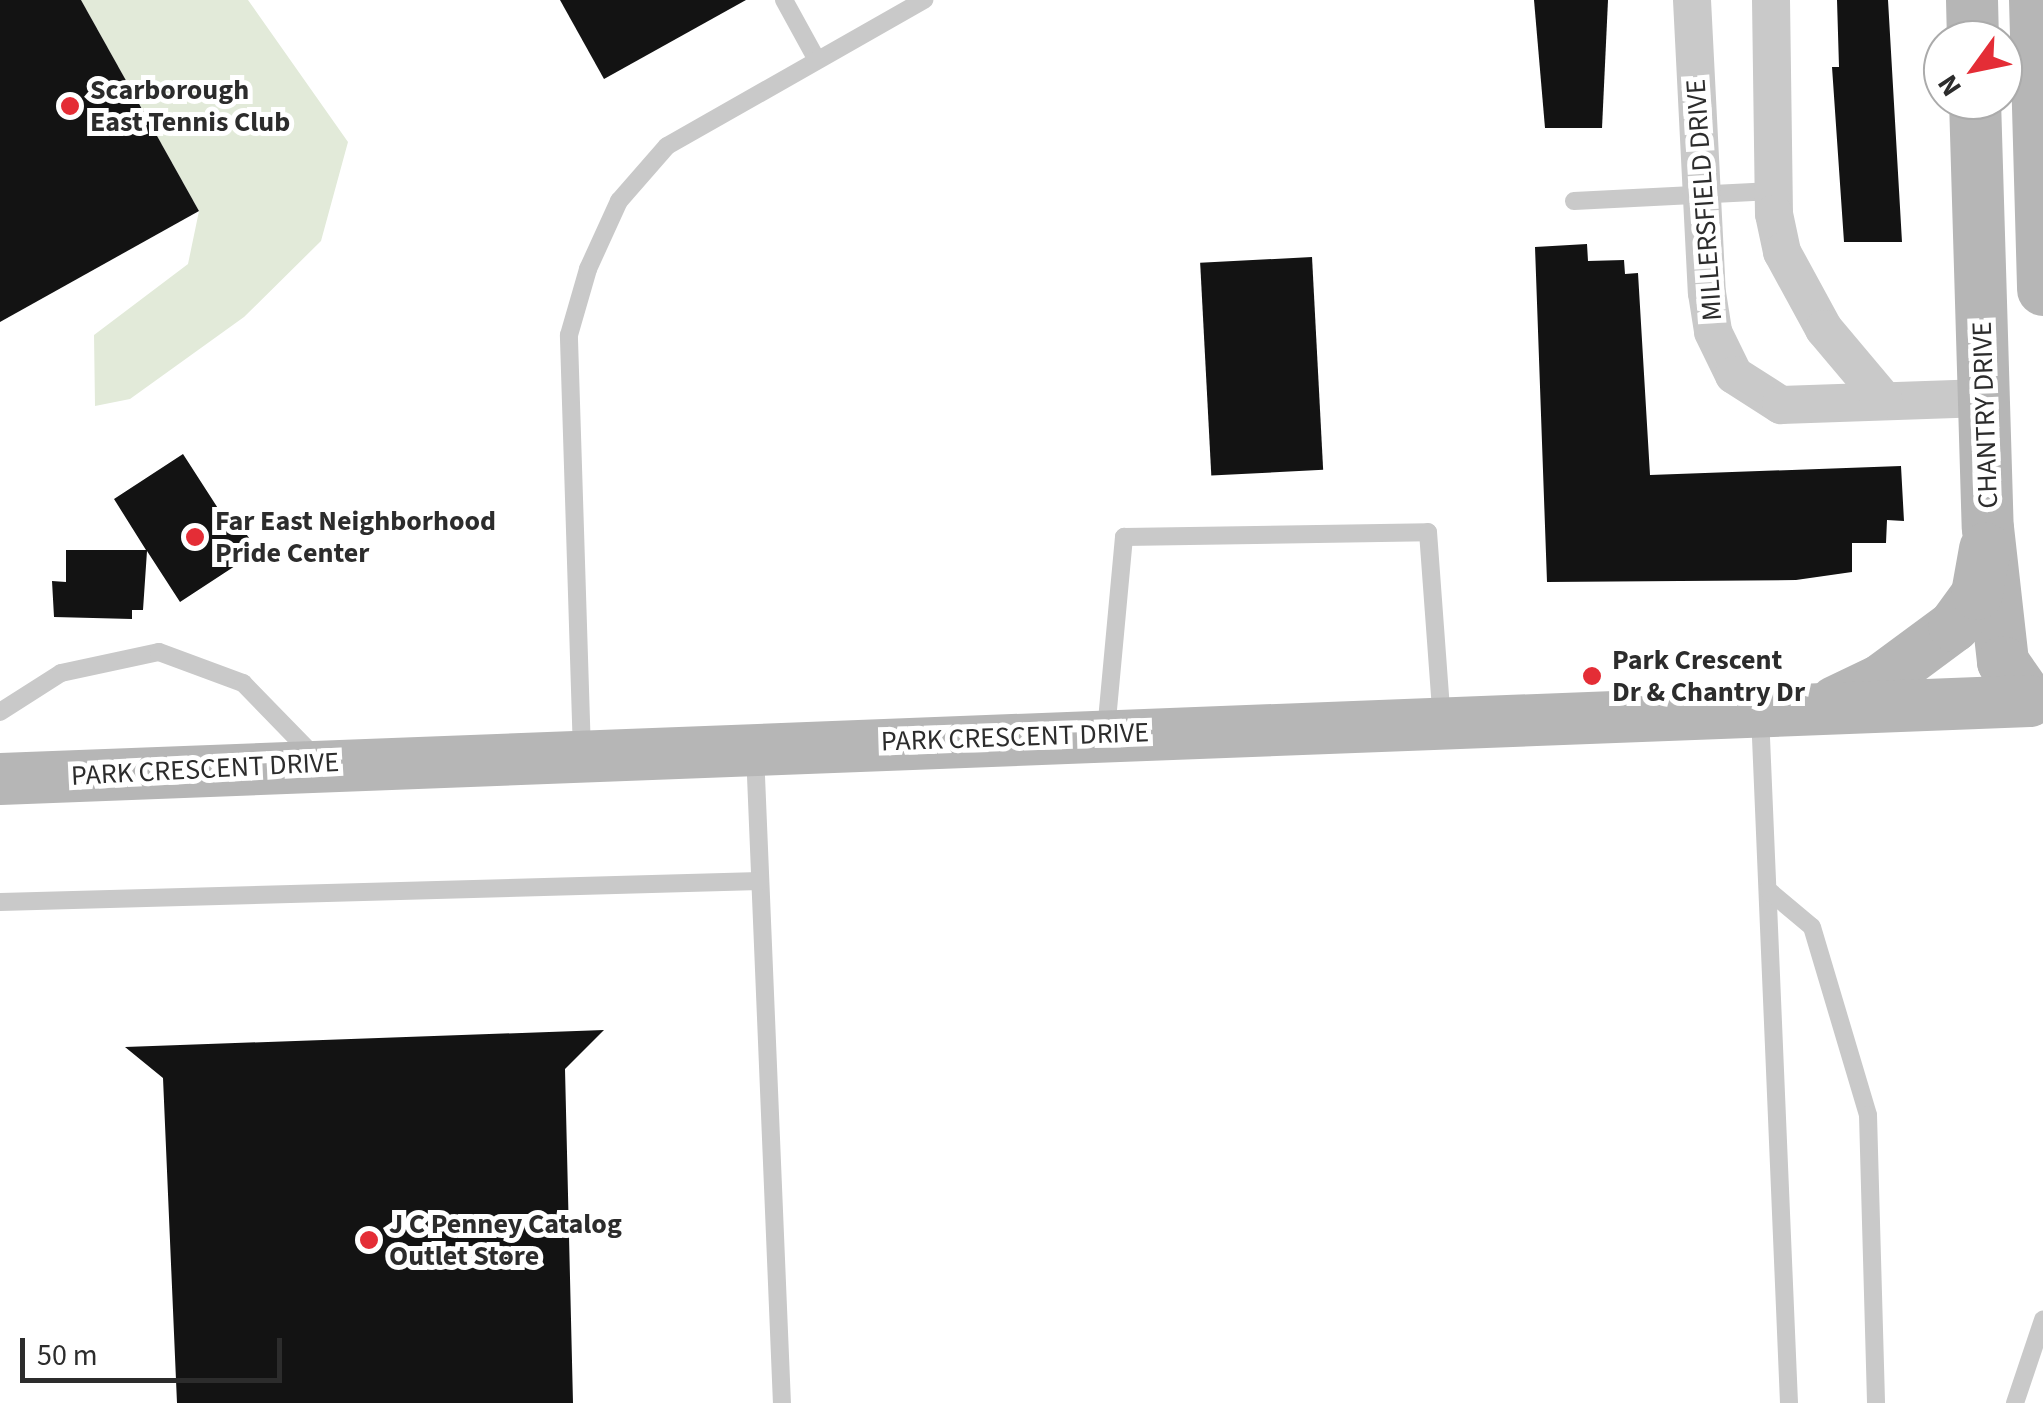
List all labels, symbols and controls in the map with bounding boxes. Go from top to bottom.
north arrow [1923,20,2023,120]
text: N [1928,67,1971,104]
place label: Scarborough East Tennis Club [90,73,290,139]
street label: MILLERSFIELD DRIVE [1679,78,1729,322]
marker: Scarborough East Tennis Club [59,95,81,117]
street label: CHANTRY DRIVE [1965,321,2005,509]
place label: Far East Neighborhood Pride Center [215,504,496,570]
marker: Far East Neighborhood Pride Center [184,526,206,548]
place label: Park Crescent Dr & Chantry Dr [1612,643,1805,709]
marker: Park Crescent Dr & Chantry Dr [1581,665,1603,687]
street label: PARK CRESCENT DRIVE [880,716,1150,758]
street label: PARK CRESCENT DRIVE [70,745,340,793]
place label: J C Penney Catalog Outlet Store [389,1207,622,1273]
marker: J C Penney Catalog Outlet Store [358,1229,380,1251]
scale bar [25,1318,288,1380]
text: 50 m [37,1334,98,1377]

